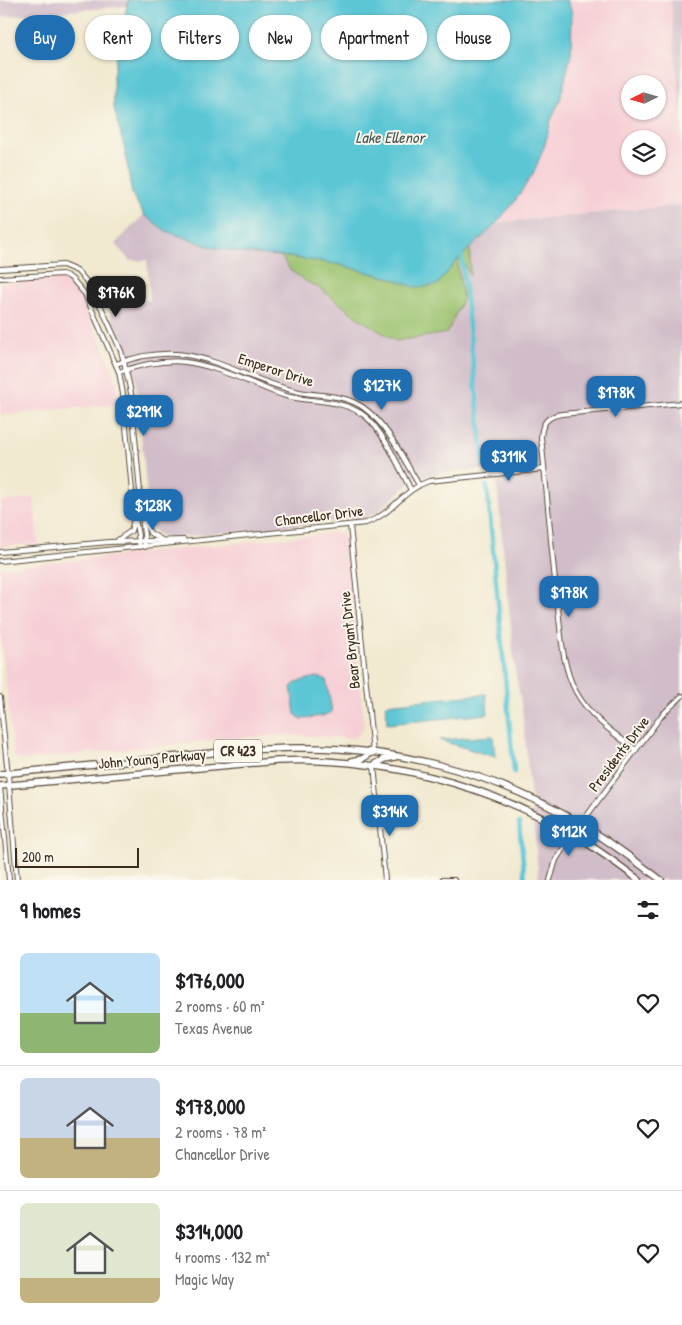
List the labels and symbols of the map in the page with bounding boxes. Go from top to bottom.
north arrow [621,75,666,120]
water label: Lake Ellenor [355,126,426,148]
pin: $176K [81,276,151,318]
street label: Emperor Drive [236,347,317,392]
pin: $127K [347,368,417,411]
pin: $178K [581,376,651,418]
pin: $291K [109,394,179,437]
pin: $311K [474,440,544,482]
pin: $128K [118,488,188,531]
street label: Chancellor Drive [274,500,364,531]
pin: $178K [534,576,604,618]
street label: Bear Bryant Drive [334,590,365,690]
street label: Presidents Drive [583,712,654,796]
road number: CR 423 [214,739,262,762]
street label: John Young Parkway [97,743,207,774]
pin: $314K [355,794,425,837]
pin: $112K [534,814,604,857]
scale bar [15,845,139,868]

